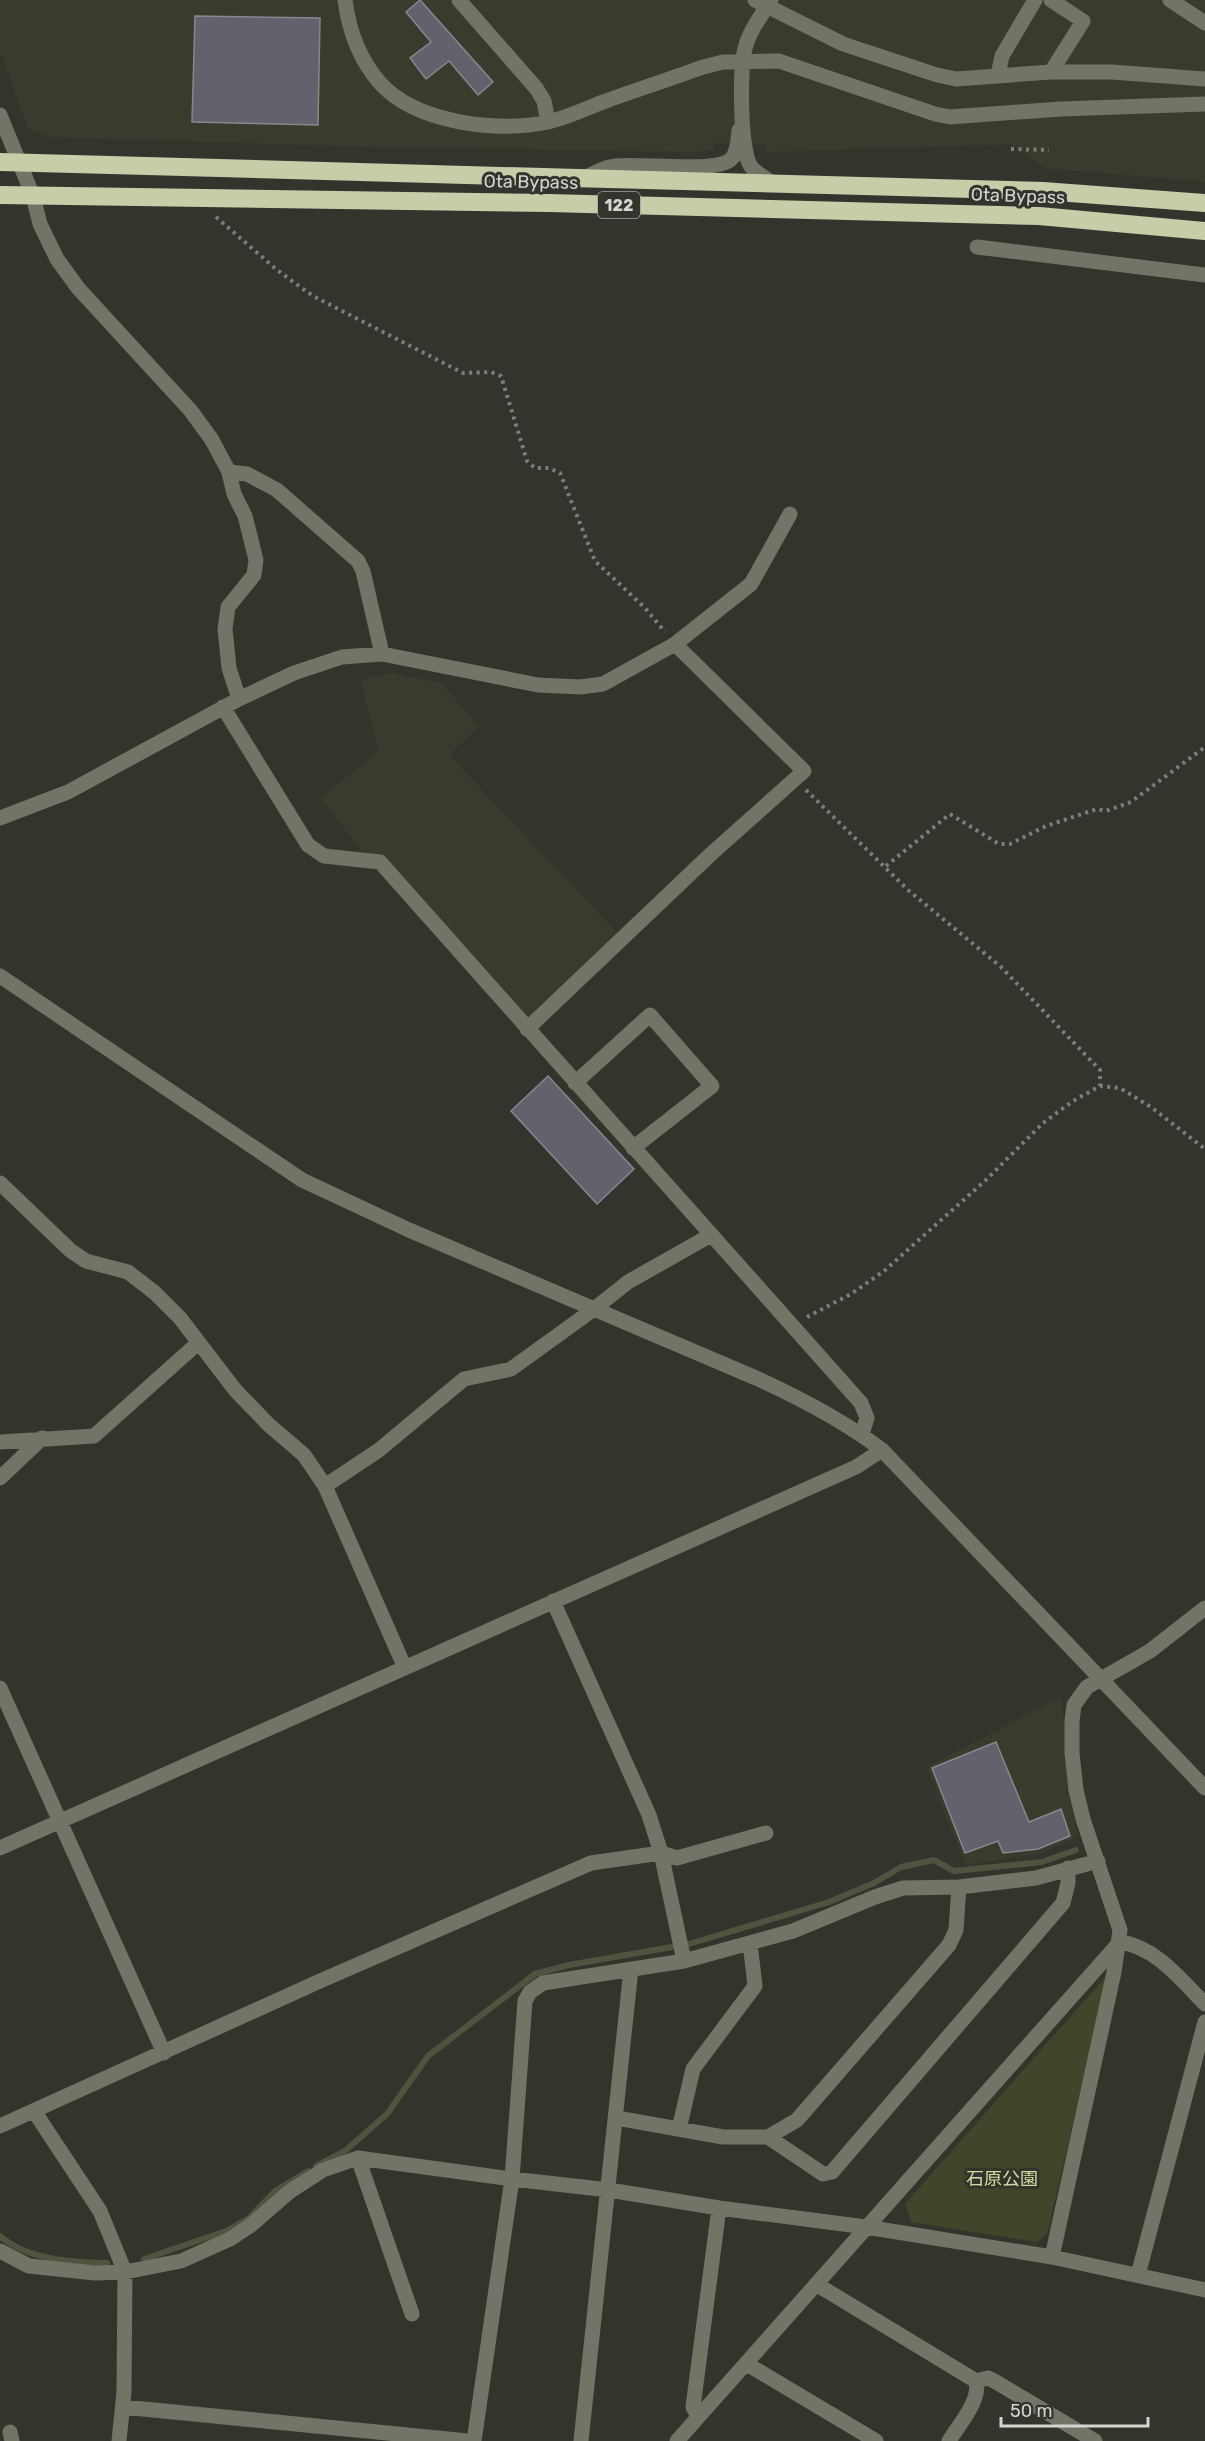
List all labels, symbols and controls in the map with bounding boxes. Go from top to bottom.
street label: Ota Bypass [484,170,578,194]
street label: Ota Bypass [970,183,1066,209]
road number: 122 [598,192,640,218]
park label: 石原公園 [966,2168,1038,2190]
scale bar [1001,2390,1148,2428]
text: 50 m [1010,2400,1053,2422]

